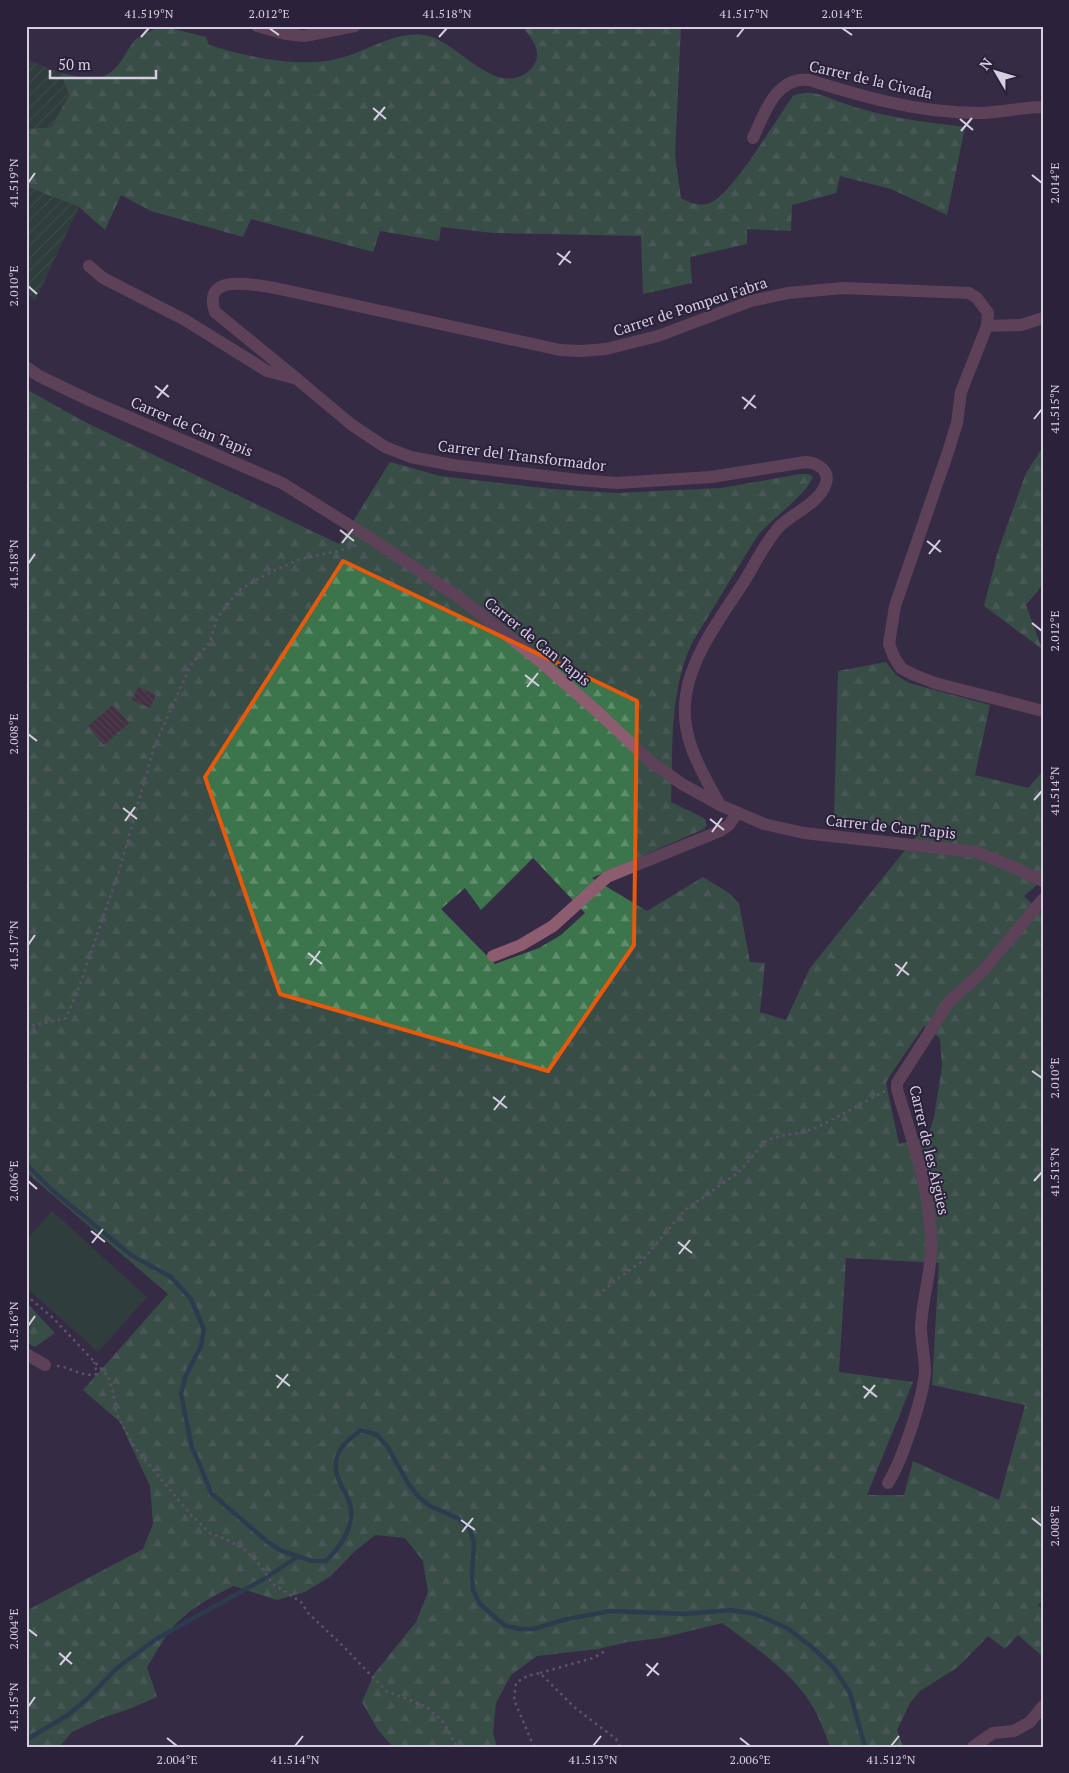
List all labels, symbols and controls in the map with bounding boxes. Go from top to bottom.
text: 41.519°N [124,6,174,21]
text: 2.012°E [248,6,290,21]
text: 41.518°N [422,6,472,21]
text: 41.517°N [719,6,769,21]
text: 2.014°E [821,6,863,21]
scale bar [50,48,156,80]
north arrow [972,48,1022,98]
text: N [975,53,996,74]
text: 50 m [58,54,91,74]
street label: Carrer de la Civada [807,55,935,103]
text: 41.519°N [6,158,21,208]
text: 2.014°E [1047,162,1062,204]
text: 2.010°E [6,265,21,307]
street label: Carrer de Pompeu Fabra [611,272,770,340]
text: 41.515°N [1047,384,1062,434]
street label: Carrer de Can Tapis [128,391,256,461]
street label: Carrer del Transformador [437,435,607,475]
text: 41.518°N [6,539,21,589]
street label: Carrer de Can Tapis [481,592,595,690]
text: 2.012°E [1047,610,1062,652]
text: 2.008°E [6,713,21,755]
text: 41.514°N [1047,766,1062,816]
street label: Carrer de Can Tapis [825,809,957,843]
text: 41.517°N [6,920,21,970]
text: 2.010°E [1047,1057,1062,1099]
street label: Carrer de les Aigües [905,1083,955,1217]
text: 41.513°N [1047,1147,1062,1197]
text: 2.006°E [6,1160,21,1202]
text: 41.516°N [6,1301,21,1351]
text: 2.008°E [1047,1505,1062,1547]
text: 2.004°E [6,1608,21,1650]
text: 41.515°N [6,1682,21,1732]
text: 2.004°E [156,1752,198,1767]
text: 41.514°N [270,1752,320,1767]
text: 41.513°N [568,1752,618,1767]
text: 2.006°E [729,1752,771,1767]
text: 41.512°N [866,1752,916,1767]

